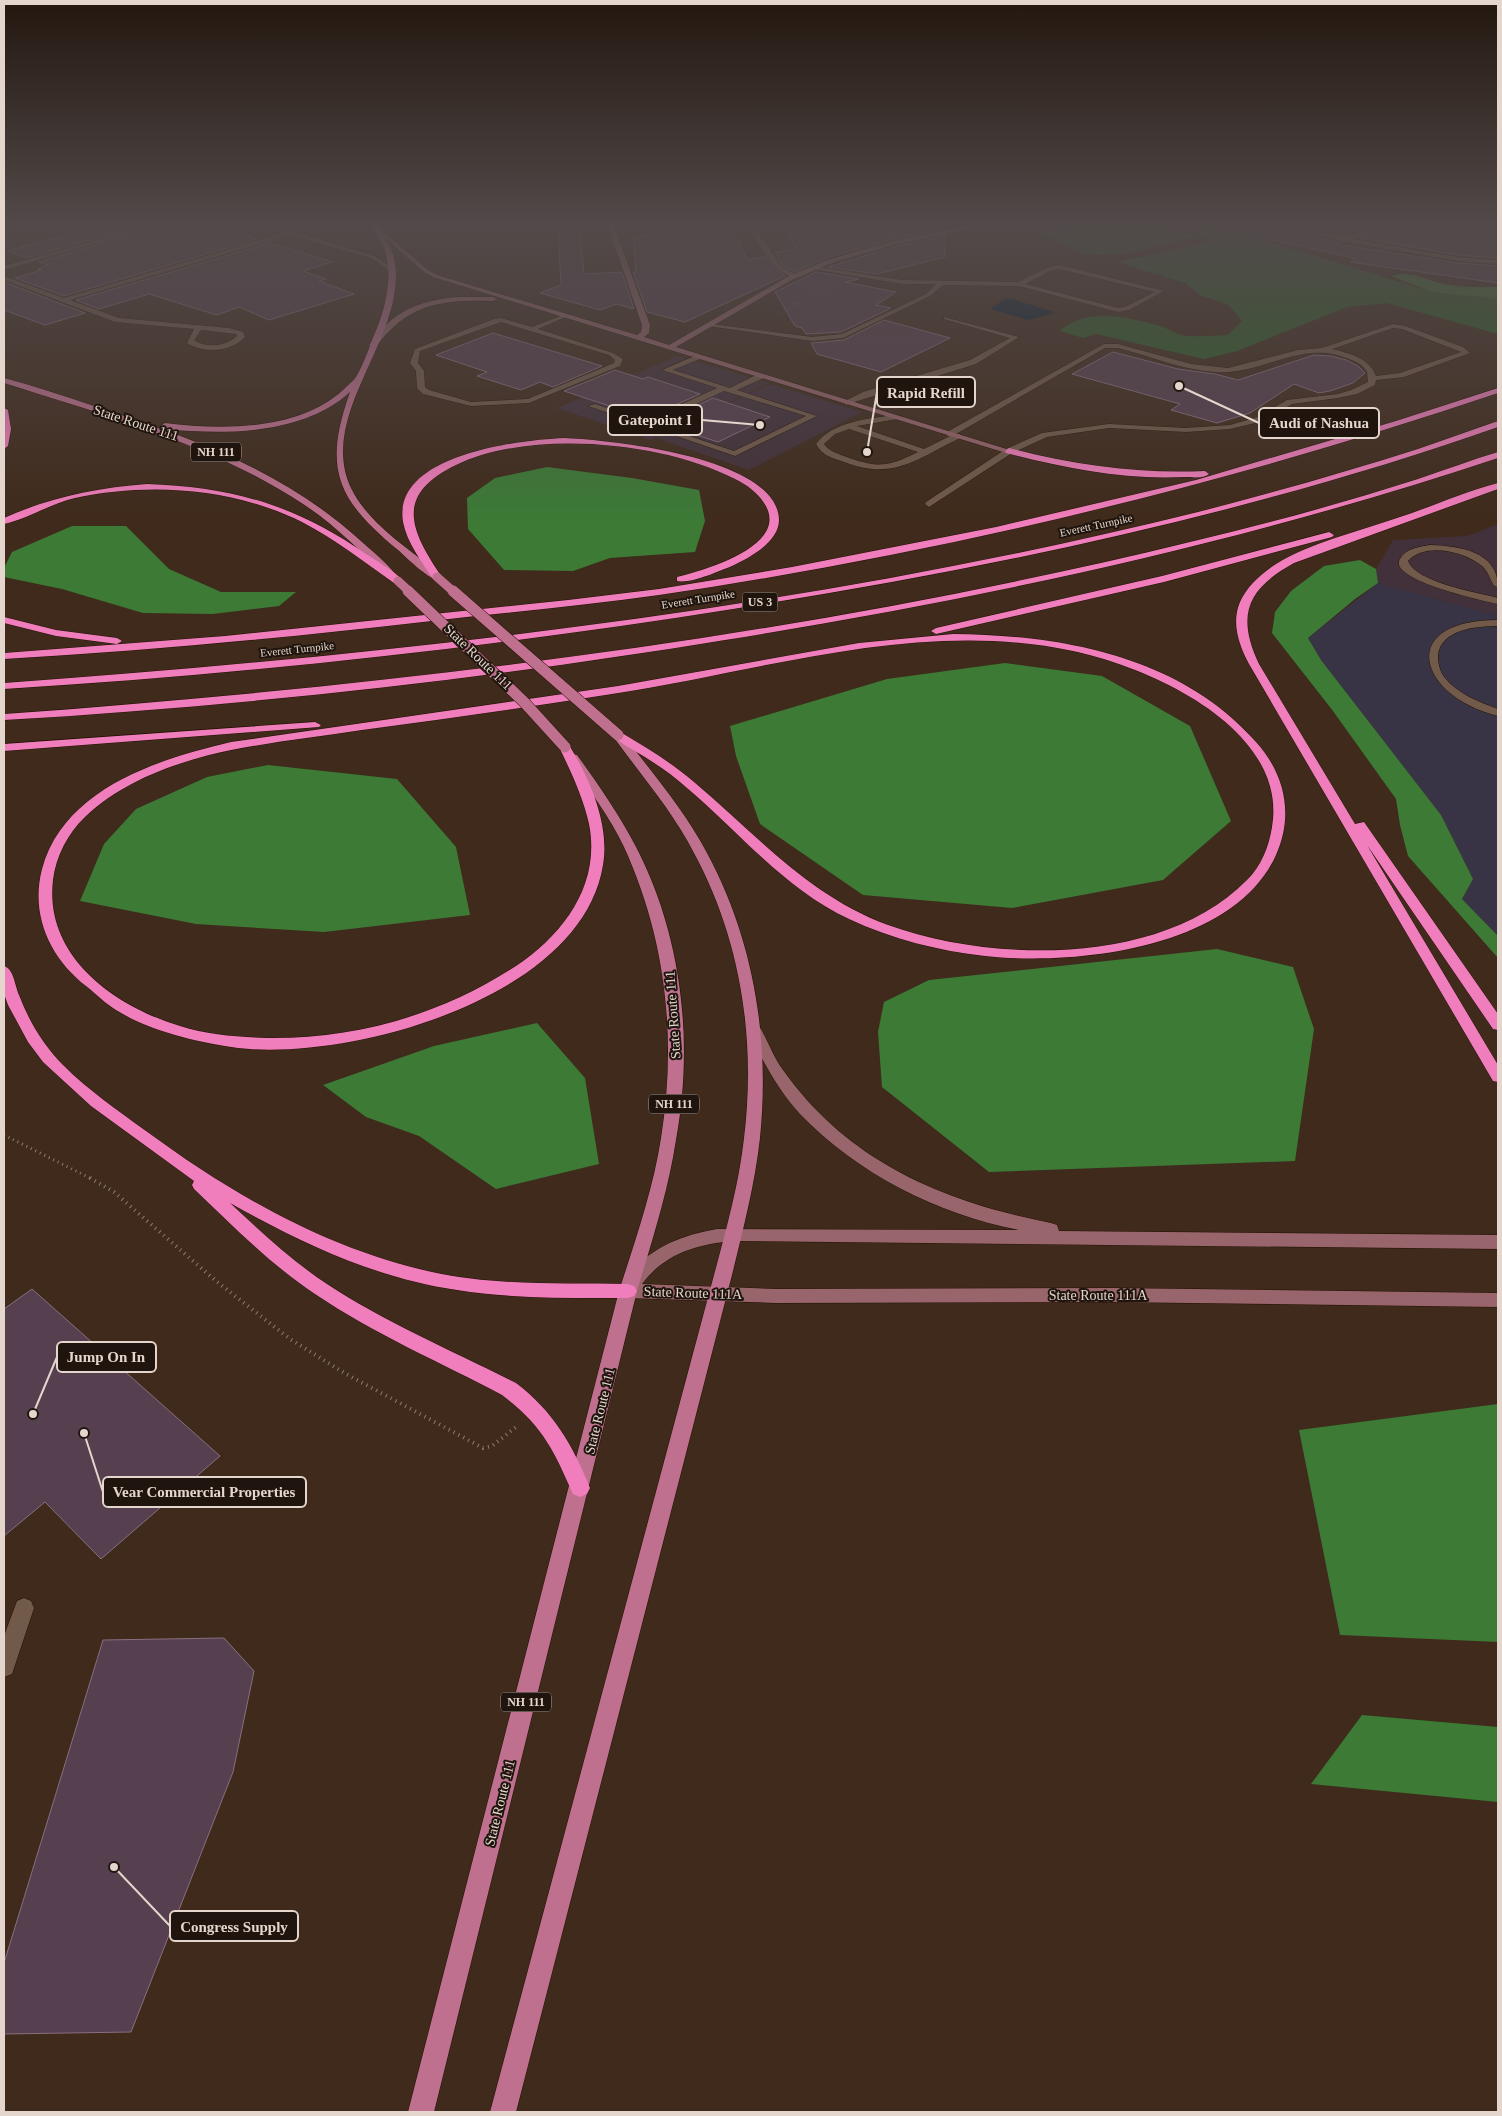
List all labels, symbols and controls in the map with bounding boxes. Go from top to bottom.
callout: Rapid Refill [877,377,975,407]
text: Rapid Refill [887,385,965,401]
street label: State Route 111 [92,402,180,444]
callout: Gatepoint I [608,405,702,435]
callout: Audi of Nashua [1259,408,1379,438]
text: Gatepoint I [618,412,692,428]
text: Audi of Nashua [1269,415,1370,431]
road number: NH 111 [191,442,241,462]
street label: Everett Turnpike [1058,511,1134,539]
street label: Everett Turnpike [660,587,736,611]
road number: US 3 [742,592,778,612]
street label: State Route 111 [441,621,515,693]
street label: Everett Turnpike [259,639,335,659]
street label: State Route 111 [662,970,684,1060]
road number: NH 111 [649,1094,699,1114]
street label: State Route 111A [644,1284,743,1302]
street label: State Route 111A [1049,1288,1148,1303]
callout: Jump On In [57,1342,156,1372]
text: Jump On In [67,1349,146,1365]
street label: State Route 111 [582,1366,618,1456]
callout: Vear Commercial Properties [103,1477,306,1507]
text: Vear Commercial Properties [113,1484,296,1500]
road number: NH 111 [501,1692,551,1711]
street label: State Route 111 [482,1758,518,1848]
callout: Congress Supply [170,1911,298,1941]
text: Congress Supply [180,1919,288,1935]

